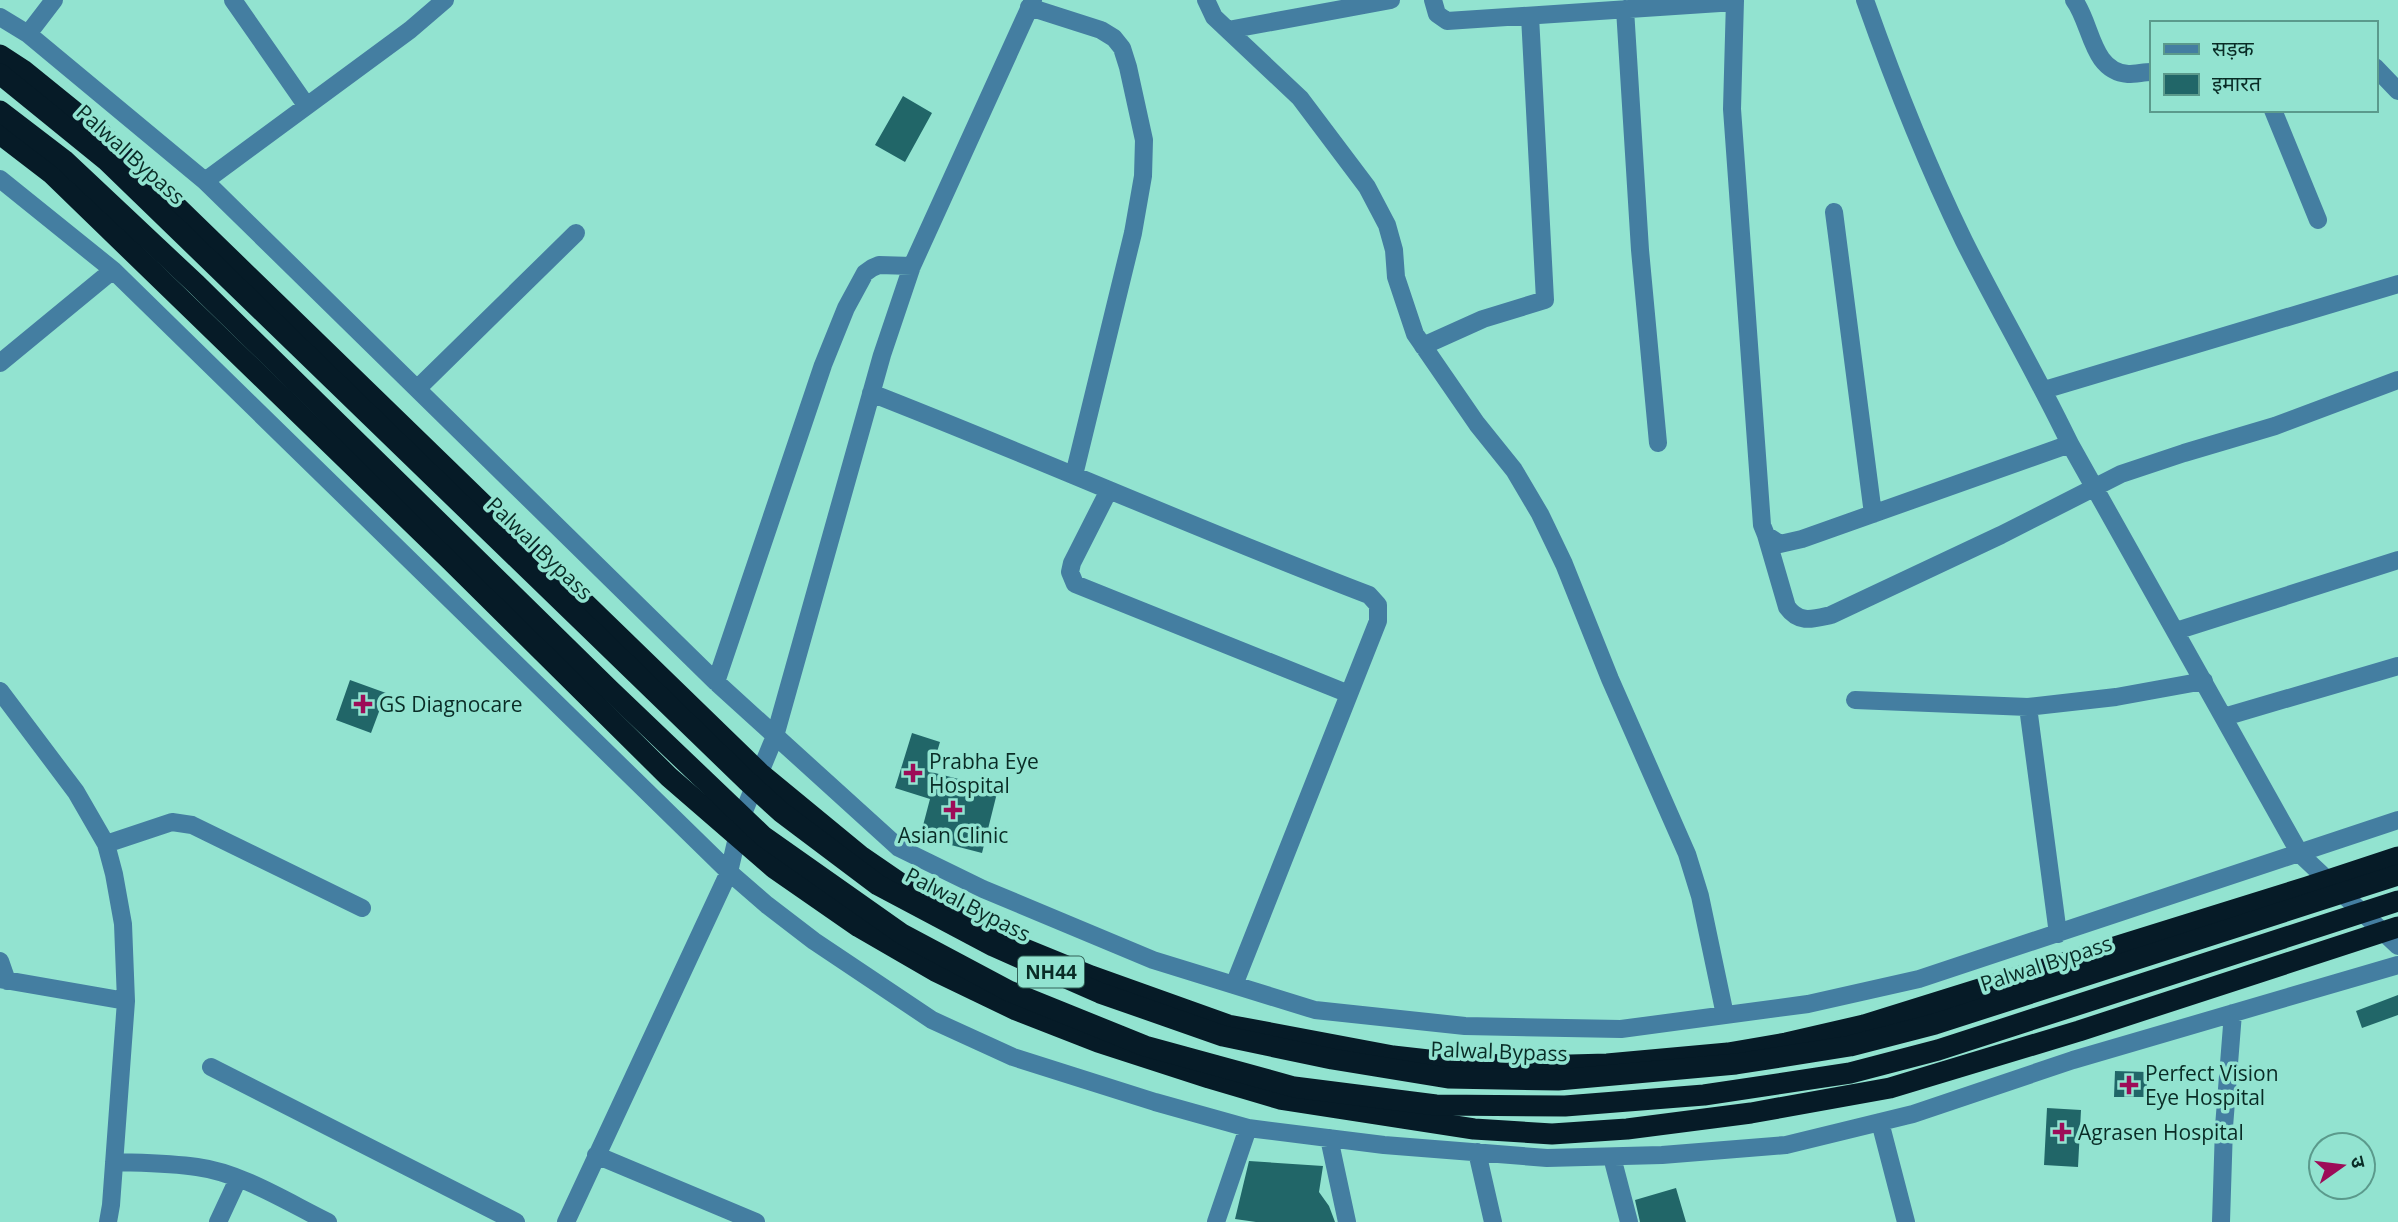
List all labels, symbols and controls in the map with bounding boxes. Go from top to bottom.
legend [2150,21,2377,112]
text: सड़क [2212,34,2254,62]
text: इमारत [2212,69,2262,97]
street label: Palwal Bypass [71,98,191,210]
street label: Palwal Bypass [481,490,599,606]
place label: GS Diagnocare [379,690,522,718]
marker: GS Diagnocare [353,694,373,714]
place label: Prabha Eye Hospital [929,747,1039,799]
marker: Prabha Eye Hospital [903,763,923,783]
marker: Asian Clinic [943,800,963,820]
place label: Asian Clinic [898,821,1008,849]
street label: Palwal Bypass [901,860,1035,948]
street label: Palwal Bypass [1977,929,2115,997]
road number: NH44 [1018,956,1084,988]
street label: Palwal Bypass [1430,1035,1568,1067]
place label: Perfect Vision Eye Hospital [2145,1059,2279,1111]
marker: Perfect Vision Eye Hospital [2119,1075,2139,1095]
place label: Agrasen Hospital [2078,1118,2244,1146]
marker: Agrasen Hospital [2052,1122,2072,1142]
north arrow [2307,1131,2377,1201]
text: उ [2345,1153,2373,1171]

